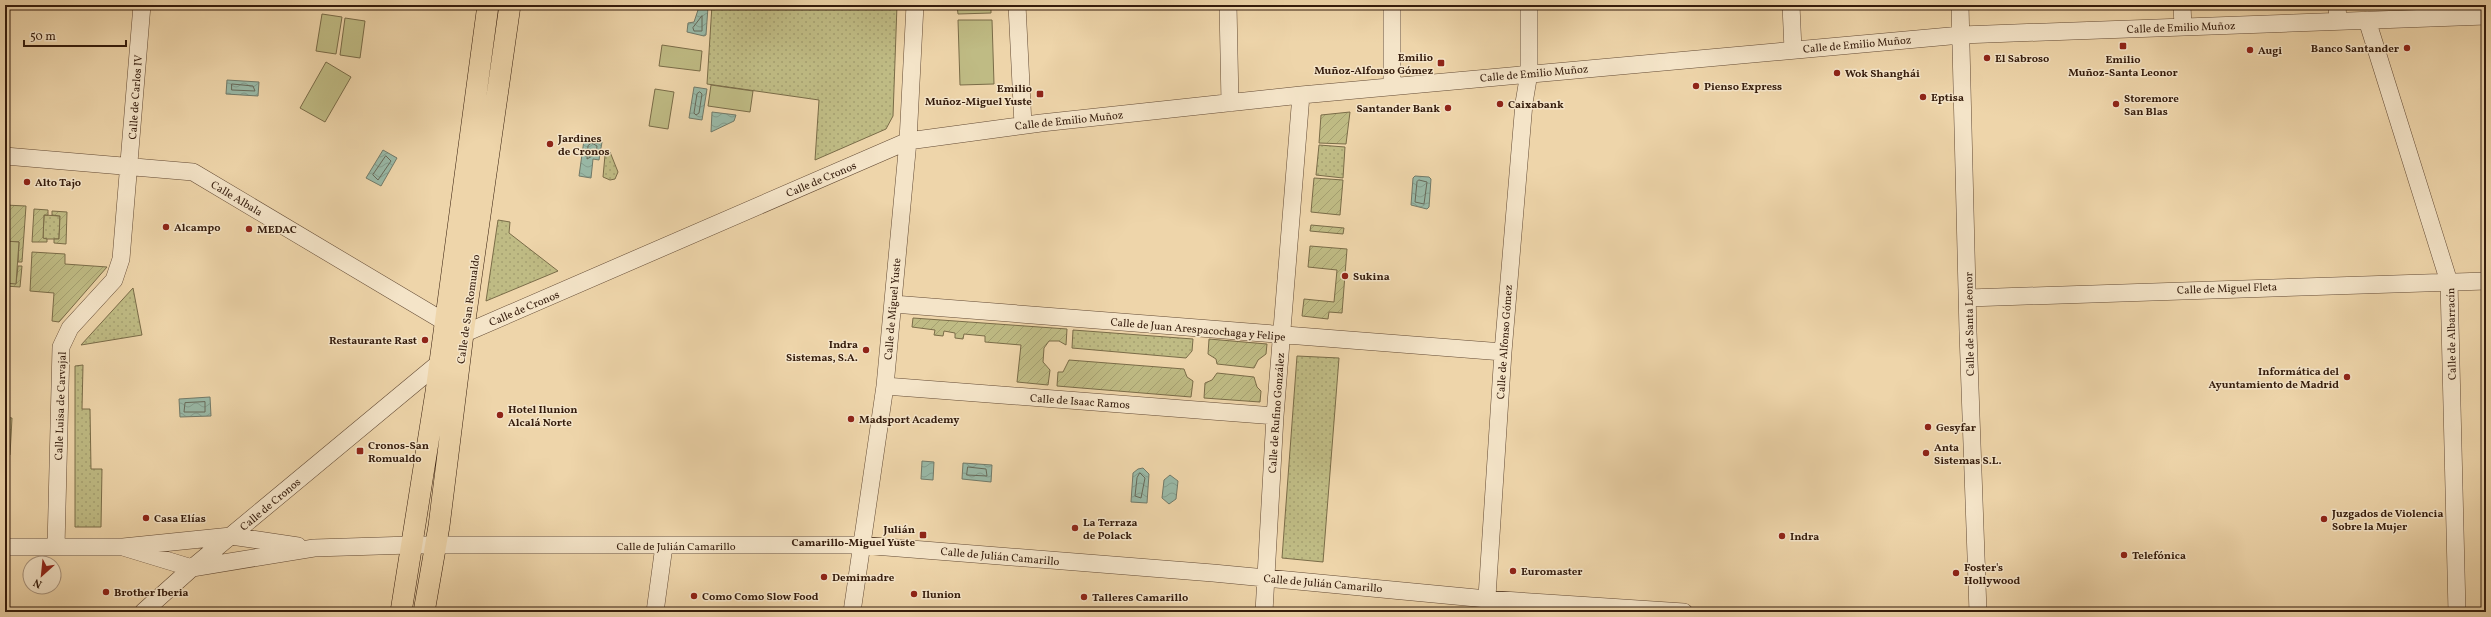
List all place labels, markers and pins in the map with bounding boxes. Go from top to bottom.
marker: Emilio Muñoz-Santa Leonor [2118,41,2128,51]
place label: Banco Santander [2311,42,2400,57]
marker: Banco Santander [2402,43,2412,53]
place label: Augi [2258,44,2282,59]
marker: Augi [2245,45,2255,55]
place label: Emilio Muñoz-Alfonso Gómez [1314,51,1433,79]
place label: El Sabroso [1995,52,2049,67]
marker: El Sabroso [1982,53,1992,63]
place label: Emilio Muñoz-Santa Leonor [2068,53,2178,81]
marker: Emilio Muñoz-Alfonso Gómez [1436,58,1446,68]
place label: Wok Shanghái [1845,67,1920,82]
marker: Wok Shanghái [1832,68,1842,78]
place label: Pienso Express [1704,80,1782,95]
marker: Pienso Express [1691,81,1701,91]
place label: Emilio Muñoz-Miguel Yuste [925,82,1032,110]
marker: Emilio Muñoz-Miguel Yuste [1035,89,1045,99]
place label: Eptisa [1931,91,1964,106]
marker: Eptisa [1918,92,1928,102]
place label: Storemore San Blas [2124,92,2179,120]
place label: Caixabank [1508,98,1564,113]
marker: Caixabank [1495,99,1505,109]
marker: Storemore San Blas [2111,99,2121,109]
place label: Santander Bank [1356,102,1440,117]
marker: Santander Bank [1443,103,1453,113]
place label: Jardines de Cronos [557,132,610,160]
marker: Jardines de Cronos [545,139,555,149]
place label: Alto Tajo [35,176,81,191]
marker: Alto Tajo [22,177,32,187]
place label: Alcampo [174,221,221,236]
marker: Alcampo [161,222,171,232]
place label: MEDAC [257,223,297,238]
marker: MEDAC [244,224,254,234]
place label: Sukina [1353,270,1390,285]
marker: Sukina [1340,271,1350,281]
place label: Restaurante Rast [329,334,417,349]
marker: Restaurante Rast [420,335,430,345]
place label: Indra Sistemas, S.A. [786,338,858,366]
marker: Indra Sistemas, S.A. [861,345,871,355]
place label: Informática del Ayuntamiento de Madrid [2209,365,2339,393]
marker: Informática del Ayuntamiento de Madrid [2342,372,2352,382]
place label: Hotel Ilunion Alcalá Norte [508,403,578,431]
marker: Hotel Ilunion Alcalá Norte [495,410,505,420]
place label: Madsport Academy [859,413,960,428]
marker: Madsport Academy [846,414,856,424]
place label: Gesyfar [1936,421,1977,436]
marker: Gesyfar [1923,422,1933,432]
place label: Cronos-San Romualdo [368,439,429,467]
place label: Anta Sistemas S.L. [1934,441,2002,469]
marker: Cronos-San Romualdo [355,446,365,456]
marker: Anta Sistemas S.L. [1921,448,1931,458]
place label: Juzgados de Violencia Sobre la Mujer [2331,507,2443,535]
place label: Casa Elías [154,512,206,527]
marker: Casa Elías [141,513,151,523]
marker: Juzgados de Violencia Sobre la Mujer [2319,514,2329,524]
place label: La Terraza de Polack [1083,516,1138,544]
place label: Julián Camarillo-Miguel Yuste [792,523,915,551]
marker: La Terraza de Polack [1070,523,1080,533]
marker: Julián Camarillo-Miguel Yuste [918,530,928,540]
place label: Indra [1790,530,1819,545]
marker: Indra [1777,531,1787,541]
place label: Telefónica [2132,549,2186,564]
marker: Telefónica [2119,550,2129,560]
place label: Foster's Hollywood [1964,561,2021,589]
place label: Euromaster [1521,565,1583,580]
marker: Euromaster [1508,566,1518,576]
marker: Foster's Hollywood [1951,568,1961,578]
place label: Demimadre [832,571,895,586]
marker: Demimadre [819,572,829,582]
place label: Brother Iberia [114,586,189,601]
marker: Brother Iberia [101,587,111,597]
place label: Ilunion [922,588,961,603]
marker: Ilunion [909,589,919,599]
place label: Como Como Slow Food [702,590,819,605]
marker: Como Como Slow Food [689,591,699,601]
place label: Talleres Camarillo [1092,591,1188,606]
marker: Talleres Camarillo [1079,592,1089,602]

